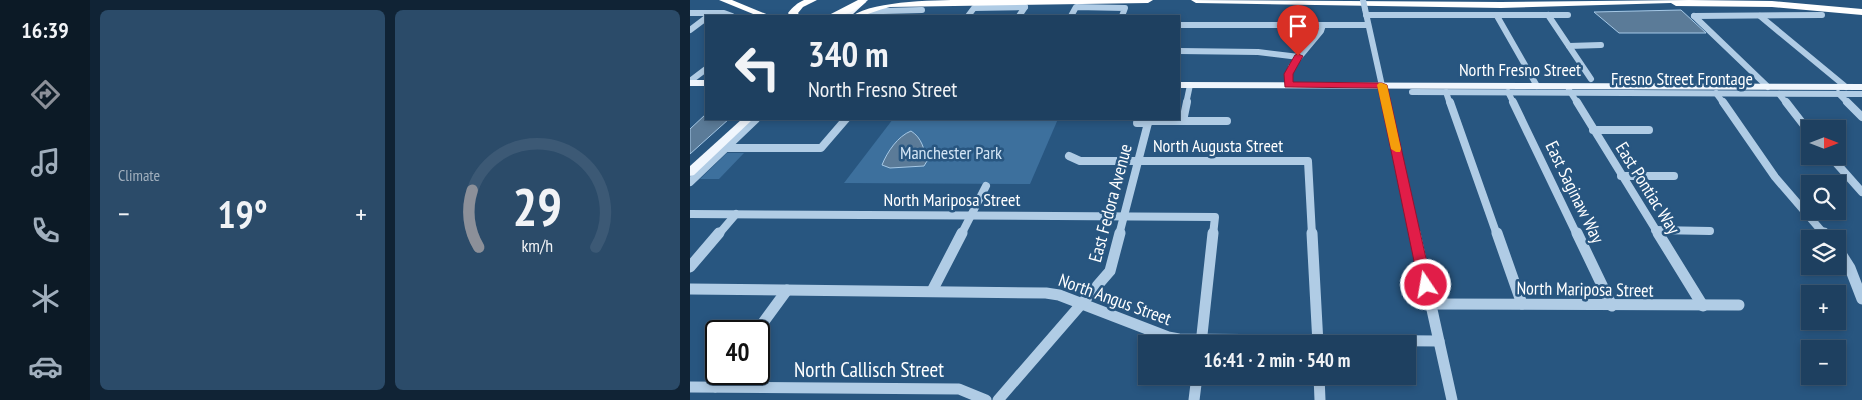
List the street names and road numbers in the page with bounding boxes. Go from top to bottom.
street label: North Fresno Street [1459,58,1581,81]
street label: Fresno Street Frontage [1611,67,1753,90]
street label: North Augusta Street [1153,134,1283,157]
street label: East Saginaw Way [1540,137,1610,247]
street label: East Pontiac Way [1611,138,1685,238]
street label: East Fedora Avenue [1083,141,1137,265]
street label: North Mariposa Street [884,188,1021,211]
street label: North Angus Street [1056,268,1175,330]
street label: North Mariposa Street [1516,276,1654,302]
street label: North Callisch Street [794,356,944,383]

